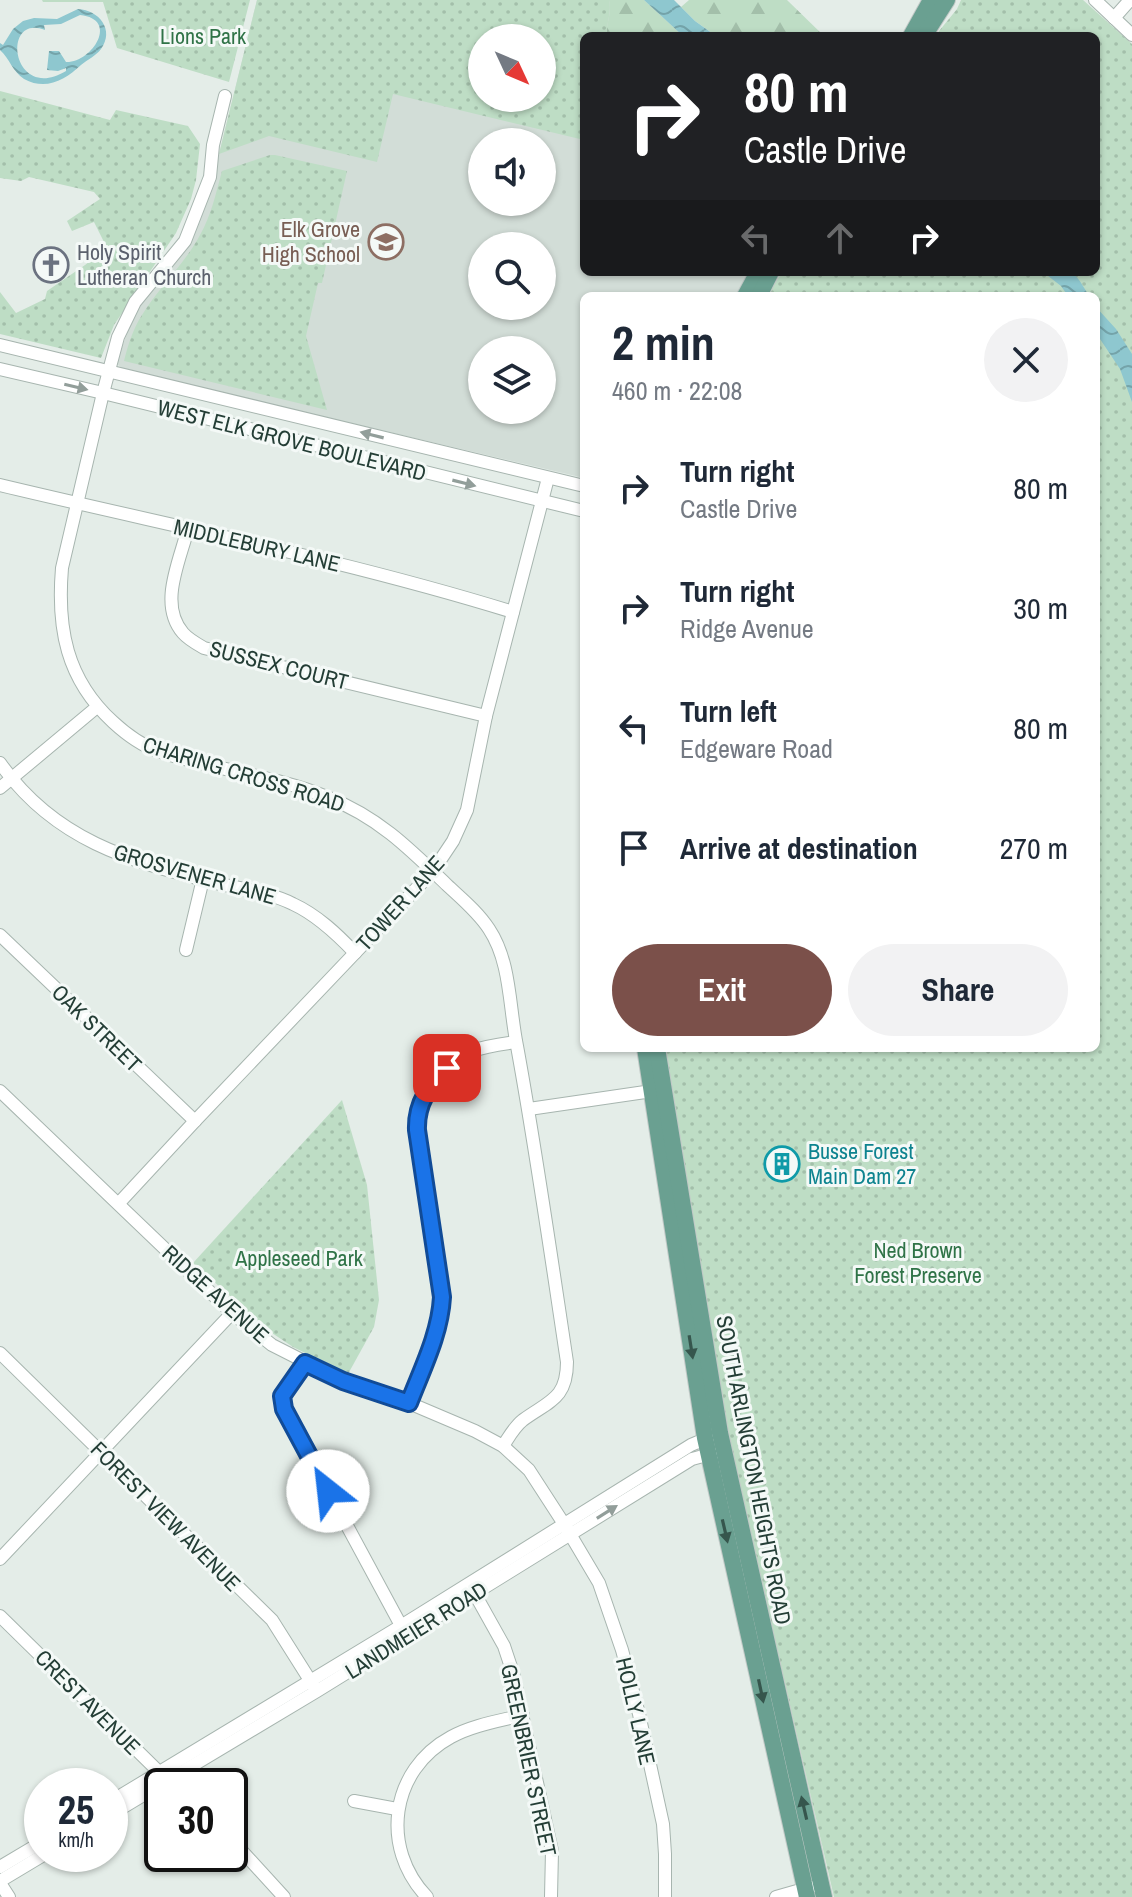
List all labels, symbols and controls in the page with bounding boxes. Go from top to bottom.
park label: Lions Park [160,21,247,51]
north arrow [468,24,556,112]
map controls [468,24,556,424]
text: 80 m [744,54,849,129]
icon: right [612,64,716,168]
text: Castle Drive [744,126,906,174]
button: sound [468,128,556,216]
place label: Elk Grove High School [262,214,360,269]
icon: left [734,216,778,260]
icon: ahead [818,216,862,260]
icon: right [902,216,946,260]
school or university icon: Elk Grove High School [367,223,405,261]
button: search [468,232,556,320]
place label: Holy Spirit Lutheran Church [77,237,211,292]
church icon: Holy Spirit Lutheran Church [32,246,70,284]
text: 2 min [612,310,715,375]
button: close [984,318,1068,402]
button: layers [468,336,556,424]
text: 460 m · 22:08 [612,373,742,408]
one-way arrow [64,381,89,393]
street label: WEST ELK GROVE BOULEVARD [154,392,430,488]
one-way arrow [359,429,384,441]
text: Turn right [680,451,794,491]
icon: right [612,466,656,510]
text: 80 m [1013,468,1068,508]
one-way arrow [452,477,477,490]
text: Castle Drive [680,491,797,526]
street label: MIDDLEBURY LANE [171,511,343,579]
text: Turn right [680,571,794,611]
icon: right [612,586,656,630]
text: 30 m [1013,588,1068,628]
text: Ridge Avenue [680,611,814,646]
street label: SUSSEX COURT [206,633,352,697]
text: Turn left [680,691,777,731]
icon: left [612,706,656,750]
text: 80 m [1013,708,1068,748]
street label: CHARING CROSS ROAD [139,729,349,819]
text: Edgeware Road [680,731,833,766]
icon: arrive [612,826,656,870]
text: Arrive at destination [680,828,918,868]
text: 270 m [1000,828,1068,868]
street label: GROSVENER LANE [110,837,280,911]
street label: TOWER LANE [349,849,451,957]
button: Exit [612,944,832,1036]
button: Share [848,944,1068,1036]
street label: OAK STREET [45,978,149,1078]
pin [413,1034,481,1102]
icon: arrive [425,1046,469,1090]
place label: Busse Forest Main Dam 27 [808,1136,916,1191]
building icon: Busse Forest Main Dam 27 [763,1145,801,1183]
park label: Ned Brown Forest Preserve [854,1235,982,1290]
street label: RIDGE AVENUE [156,1238,276,1350]
park label: Appleseed Park [234,1243,364,1273]
street label: SOUTH ARLINGTON HEIGHTS ROAD [709,1313,799,1627]
one-way arrow [685,1334,698,1359]
street label: FOREST VIEW AVENUE [84,1434,248,1598]
position arrow [286,1449,370,1533]
one-way arrow [596,1505,618,1519]
one-way arrow [719,1518,732,1543]
street label: LANDMEIER ROAD [339,1574,493,1686]
street label: CREST AVENUE [29,1643,147,1761]
street label: HOLLY LANE [609,1654,663,1768]
street label: GREENBRIER STREET [494,1661,564,1859]
one-way arrow [755,1679,768,1704]
speed limit sign: 30 [144,1768,248,1872]
text: 25 [58,1783,94,1836]
one-way arrow [797,1795,810,1820]
text: km/h [58,1826,94,1853]

